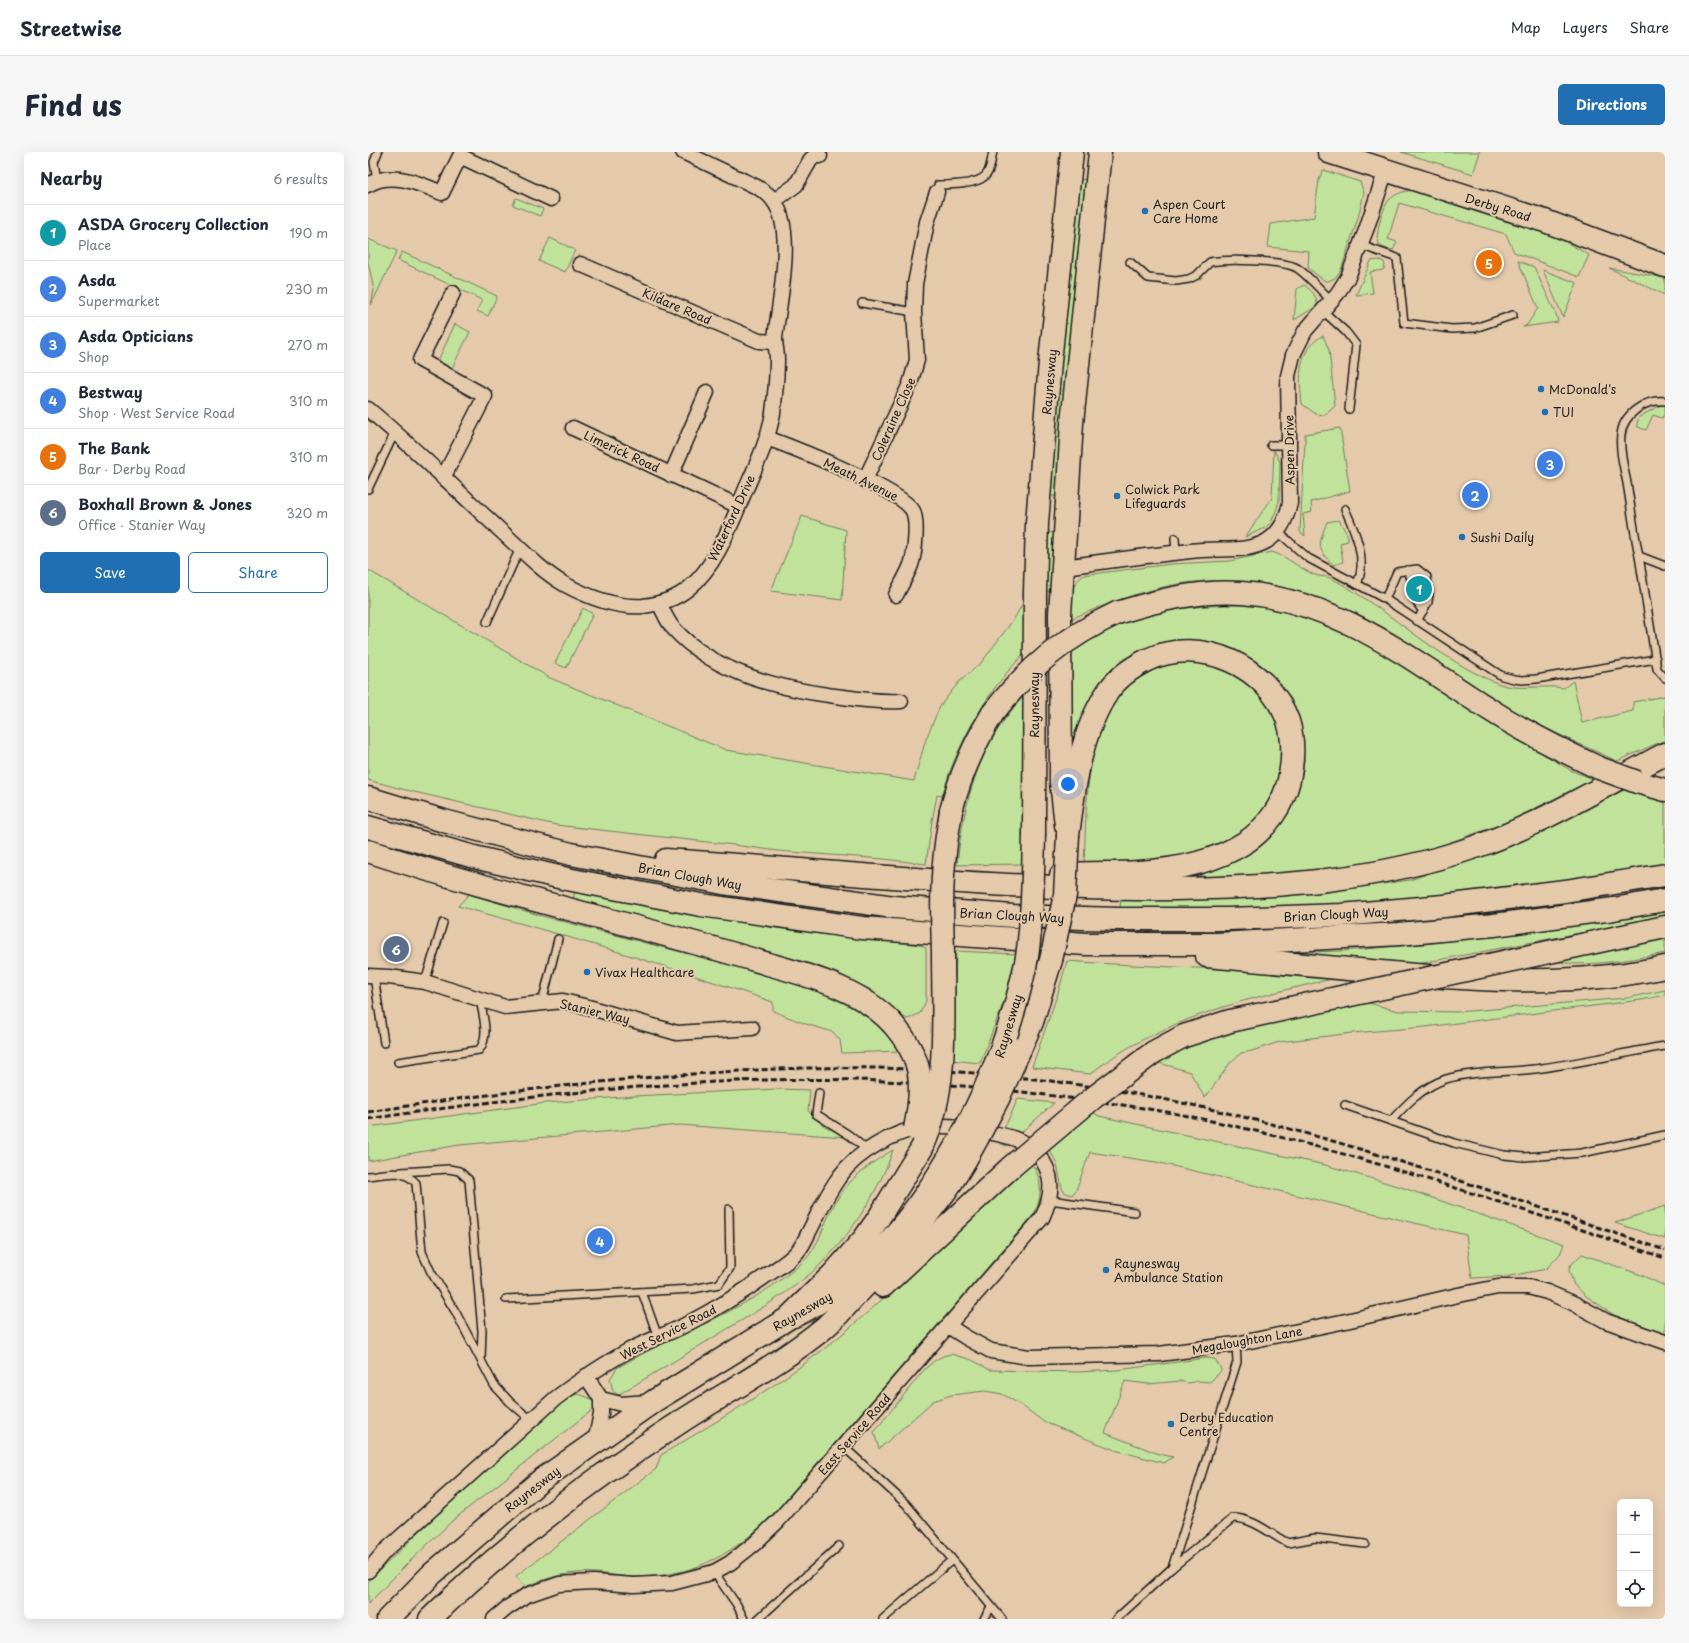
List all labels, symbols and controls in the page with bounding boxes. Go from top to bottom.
text: Streetwise [20,14,122,42]
text: Map [1511,17,1541,38]
text: Layers [1563,17,1608,38]
text: Share [1630,17,1669,38]
text: Find us [24,83,122,126]
button: Directions [1558,84,1665,125]
text: Nearby [40,165,102,191]
text: 6 results [273,169,328,188]
street label: Derby Road [1463,188,1533,226]
place label: Aspen Court Care Home [1153,195,1226,227]
marker: Aspen Court Care Home [1140,206,1150,216]
text: ASDA Grocery Collection [78,212,269,235]
text: 1 [50,223,56,242]
text: 190 m [289,223,328,242]
text: Place [78,235,111,254]
pin: 5 [1476,248,1502,278]
text: Asda [78,268,116,291]
text: 2 [48,279,58,298]
text: 230 m [286,279,328,298]
street label: Kildare Road [640,283,714,329]
text: Supermarket [78,291,160,310]
text: Asda Opticians [78,324,193,347]
text: 3 [49,335,57,354]
text: 270 m [287,335,328,354]
text: Shop [78,347,109,366]
street label: Raynesway [1037,348,1061,416]
street label: Coleraine Close [867,374,919,464]
text: Bestway [78,380,143,403]
place label: McDonald's [1549,380,1617,398]
marker: McDonald's [1536,384,1546,394]
text: 4 [49,391,57,410]
text: 310 m [289,391,328,410]
text: Shop · West Service Road [78,403,235,422]
place label: TUI [1553,403,1574,421]
marker: TUI [1540,407,1550,417]
street label: Aspen Drive [1279,415,1299,485]
street label: Limerick Road [581,426,663,476]
text: The Bank [78,436,150,459]
text: 5 [49,447,57,466]
text: 310 m [289,447,328,466]
pin: 3 [1537,449,1563,479]
street label: Meath Avenue [821,453,902,505]
text: Bar · Derby Road [78,459,186,478]
street label: Waterford Drive [703,471,759,564]
place label: Colwick Park Lifeguards [1125,480,1200,512]
pin: 2 [1462,480,1488,510]
marker: Colwick Park Lifeguards [1112,491,1122,501]
text: Boxhall Brown & Jones [78,492,252,515]
text: 6 [48,503,58,522]
text: 320 m [286,503,328,522]
text: Office · Stanier Way [78,515,206,534]
place label: Sushi Daily [1470,528,1534,546]
marker: Sushi Daily [1457,532,1467,542]
button: Save [40,552,180,593]
button: Share [188,552,328,593]
pin: 1 [1406,574,1432,604]
street label: Raynesway [1025,672,1043,738]
your location [1058,774,1078,794]
street label: Brian Clough Way [637,858,743,894]
street label: Brian Clough Way [1283,902,1389,926]
street label: Brian Clough Way [959,903,1065,927]
pin: 6 [383,934,409,964]
place label: Vivax Healthcare [595,963,694,981]
marker: Vivax Healthcare [582,967,592,977]
street label: Raynesway [990,992,1026,1060]
street label: Stanier Way [558,994,632,1028]
pin: 4 [587,1226,613,1256]
place label: Raynesway Ambulance Station [1114,1254,1223,1286]
marker: Raynesway Ambulance Station [1101,1265,1111,1275]
street label: Raynesway [769,1287,835,1335]
street label: West Service Road [617,1300,719,1364]
street label: Megaloughton Lane [1190,1321,1304,1359]
street label: East Service Road [813,1389,895,1479]
place label: Derby Education Centre [1179,1408,1274,1440]
marker: Derby Education Centre [1166,1419,1176,1429]
street label: Raynesway [500,1462,564,1516]
map controls [1617,1499,1653,1607]
button: + [1617,1499,1653,1535]
button: − [1617,1535,1653,1571]
button: locate [1617,1571,1653,1607]

